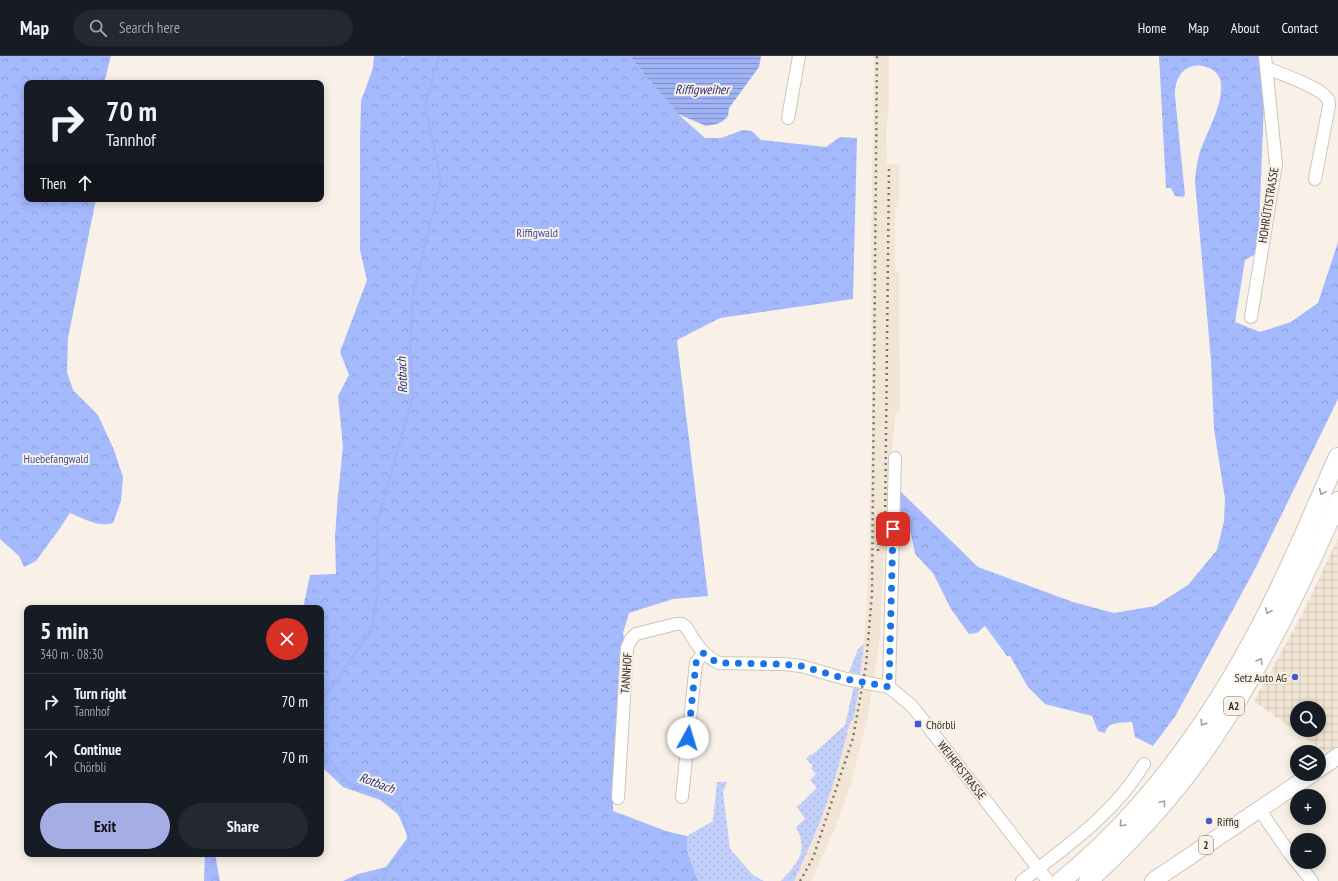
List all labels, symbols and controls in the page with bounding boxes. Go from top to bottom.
search box [73,10,353,46]
text: Map [20,16,49,40]
icon: search [87,17,109,39]
text: Search here [119,18,180,37]
text: Home [1138,19,1166,37]
text: Map [1188,19,1209,37]
text: About [1231,19,1260,37]
text: Contact [1282,19,1318,37]
water label: Riffigweiher [675,81,731,98]
text: 70 m [106,92,157,129]
icon: right [40,96,92,148]
text: Tannhof [106,128,156,151]
street label: HOHRÜTISTRASSE [1255,166,1281,244]
icon: ahead [74,172,96,194]
text: Then [40,174,66,193]
park label: Riffigwald [516,225,558,240]
water label: Rotbach [393,355,411,393]
park label: Huebefangwald [24,451,88,466]
one-way arrow [1319,488,1327,496]
pin [876,512,910,546]
icon: arrive [882,518,904,540]
one-way arrow [1265,606,1273,614]
text: 5 min [40,615,88,646]
button: close [266,618,308,660]
text: 340 m · 08:30 [40,646,103,663]
street label: TANNHOF [617,652,635,694]
one-way arrow [1256,658,1263,665]
place label: Setz Auto AG [1235,670,1287,685]
marker: Setz Auto AG [1290,672,1300,682]
text: Turn right [74,684,126,703]
icon: right [40,691,62,713]
text: 70 m [282,692,308,711]
road number: A2 [1224,697,1244,715]
map controls [1290,701,1326,869]
button: search [1290,701,1326,737]
text: Tannhof [74,703,110,720]
position arrow [667,717,709,759]
place label: Chörbli [926,717,956,732]
marker: Chörbli [913,719,923,729]
one-way arrow [1200,719,1208,726]
street label: WEIHERSTRASSE [934,738,990,802]
text: Continue [74,740,121,759]
button: layers [1290,745,1326,781]
icon: ahead [40,747,62,769]
text: 70 m [282,748,308,767]
text: Chörbli [74,759,106,776]
water label: Rotbach [357,769,398,798]
button: + [1290,789,1326,825]
one-way arrow [1159,800,1166,808]
button: Exit [40,803,170,849]
button: Share [178,803,308,849]
place label: Riffig [1217,814,1239,829]
marker: Riffig [1204,816,1214,826]
one-way arrow [1119,819,1127,827]
button: − [1290,833,1326,869]
road number: 2 [1199,836,1213,854]

